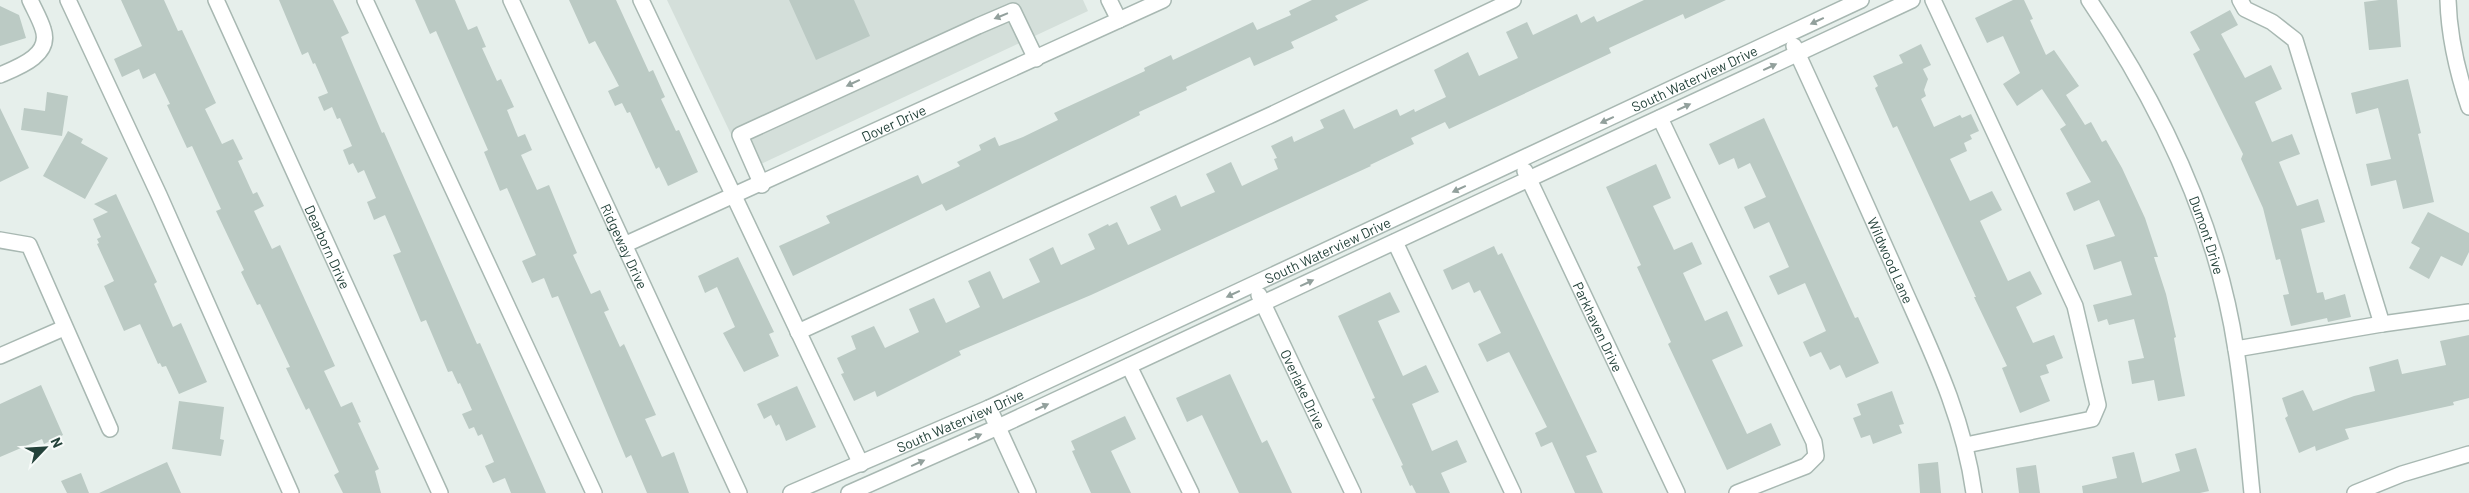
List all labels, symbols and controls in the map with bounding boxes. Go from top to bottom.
one-way arrow [993,12,1008,20]
one-way arrow [1810,17,1824,25]
street label: South Waterview Drive [1628,41,1760,115]
one-way arrow [1763,63,1777,71]
one-way arrow [846,79,860,87]
street label: Dover Drive [859,100,928,145]
one-way arrow [1677,103,1691,111]
one-way arrow [1600,116,1614,124]
one-way arrow [1452,184,1467,193]
street label: Dumont Drive [2186,193,2228,276]
street label: Ridgeway Drive [598,201,652,291]
street label: Dearborn Drive [302,202,355,291]
street label: South Waterview Drive [1262,213,1393,286]
street label: Wildwood Lane [1864,214,1917,306]
one-way arrow [1300,278,1314,286]
street label: Parkhaven Drive [1570,279,1627,374]
one-way arrow [1226,290,1240,298]
street label: Overlake Drive [1277,346,1330,432]
street label: South Waterview Drive [894,385,1026,455]
one-way arrow [1035,402,1049,410]
north arrow [20,423,70,473]
one-way arrow [968,433,982,441]
text: N [48,434,67,450]
one-way arrow [911,458,925,466]

